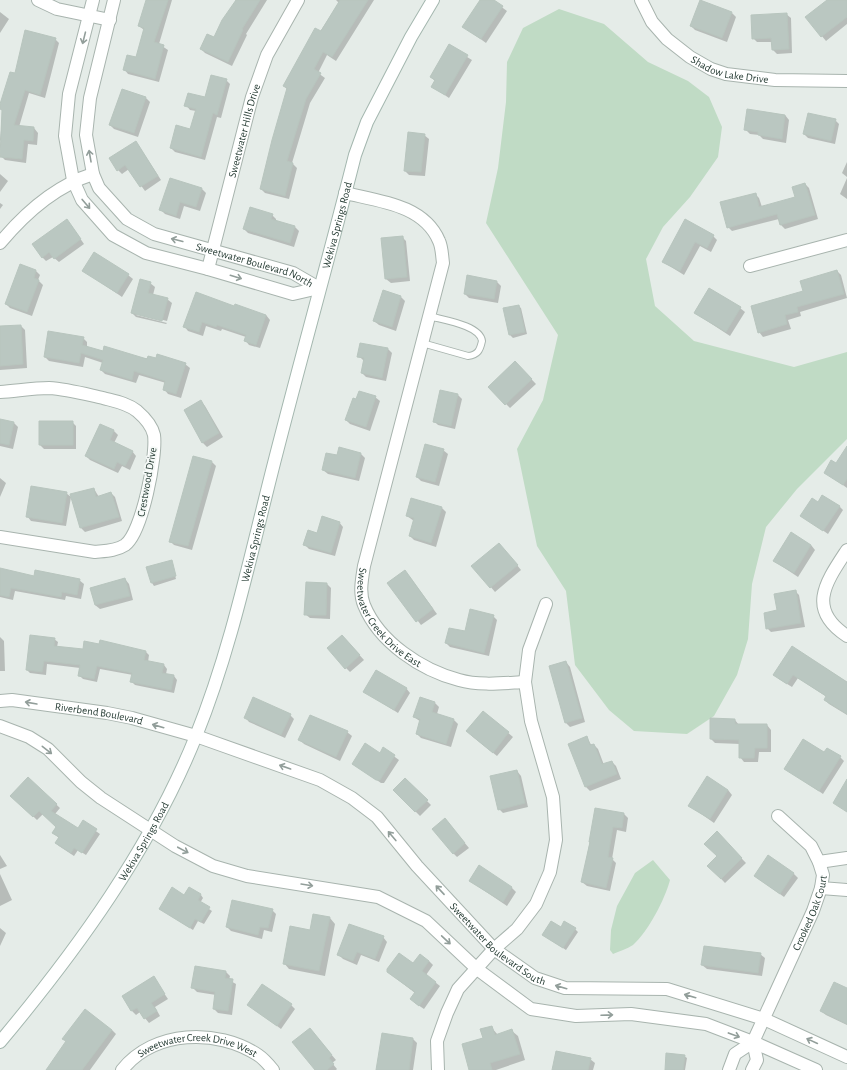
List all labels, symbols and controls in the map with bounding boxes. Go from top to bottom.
one-way arrow [79,31,87,44]
street label: Shadow Lake Drive [689,53,769,85]
street label: Sweetwater Hills Drive [226,82,262,179]
one-way arrow [85,149,93,162]
street label: Wekiva Springs Road [320,180,354,270]
one-way arrow [81,198,90,209]
one-way arrow [171,235,184,243]
street label: Sweetwater Boulevard North [195,241,315,289]
one-way arrow [229,274,242,281]
street label: Crestwood Drive [135,446,159,518]
street label: Wekiva Springs Road [239,494,271,583]
street label: Sweetwater Creek Drive East [356,567,424,669]
one-way arrow [25,699,38,707]
street label: Riverbend Boulevard [54,700,145,726]
one-way arrow [152,722,165,729]
one-way arrow [42,745,53,754]
one-way arrow [279,763,291,771]
street label: Wekiva Springs Road [116,800,170,883]
one-way arrow [388,830,397,841]
one-way arrow [177,847,189,854]
street label: Crooked Oak Court [790,874,828,952]
one-way arrow [300,881,313,889]
one-way arrow [435,885,444,895]
street label: Sweetwater Boulevard South [448,900,547,987]
one-way arrow [441,935,451,945]
one-way arrow [555,983,568,990]
one-way arrow [684,992,697,999]
one-way arrow [600,1011,613,1019]
text: Sweetwater Creek Drive West [135,1031,260,1059]
one-way arrow [728,1031,740,1039]
one-way arrow [806,1037,818,1044]
street label: Sweetwater Creek Drive West [136,1051,260,1065]

